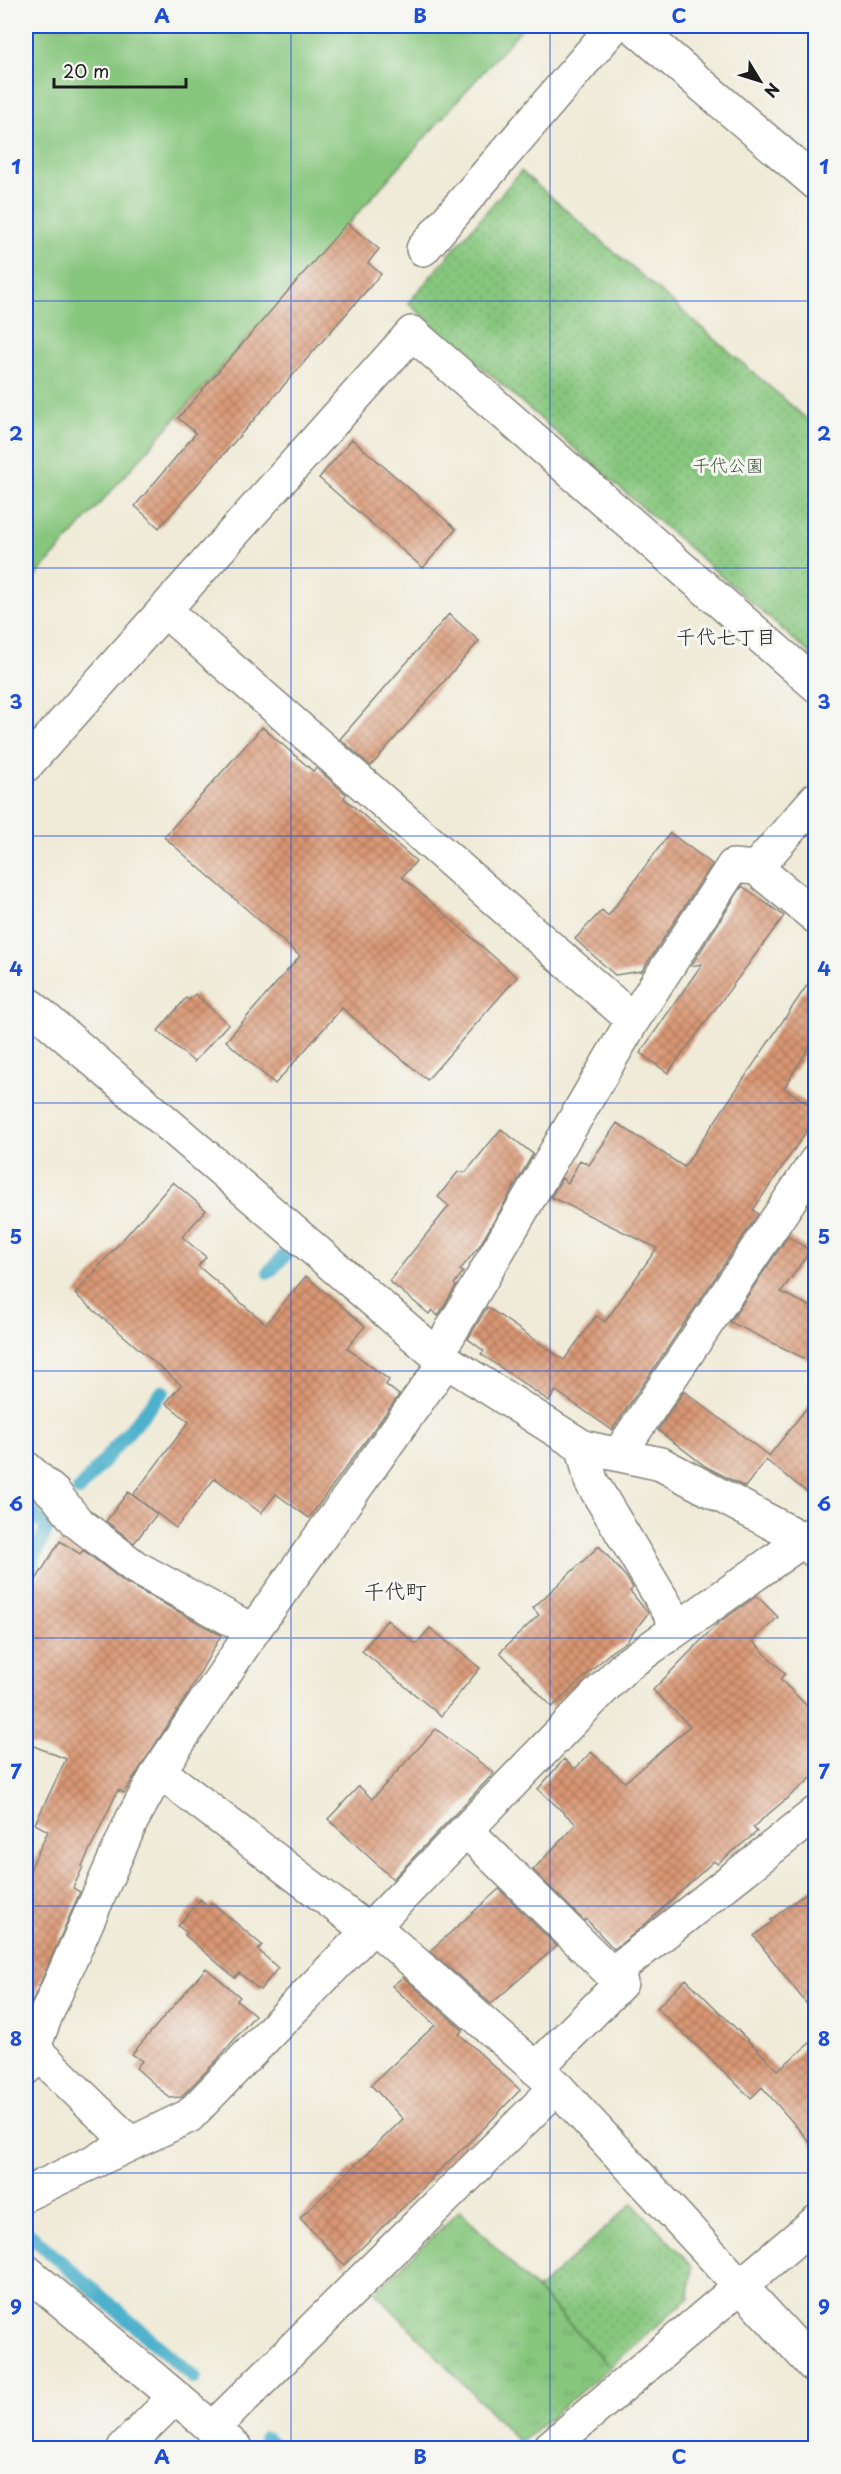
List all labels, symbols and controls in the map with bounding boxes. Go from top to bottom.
text: A [154,0,170,30]
text: B [413,0,427,30]
text: C [671,0,687,30]
scale bar [54,51,186,89]
north arrow [730,51,790,111]
text: 20 m [63,57,109,84]
text: N [759,78,786,103]
text: 1 [11,151,21,181]
text: 1 [819,151,829,181]
text: 2 [9,418,23,448]
text: 2 [817,418,831,448]
park label: 千代公園 [692,451,764,478]
district label: 千代七丁目 [676,621,776,651]
text: 3 [9,686,23,716]
text: 3 [817,686,831,716]
text: 4 [9,953,23,983]
text: 4 [817,953,831,983]
text: 5 [10,1221,22,1251]
text: 5 [818,1221,830,1251]
text: 6 [9,1488,23,1518]
text: 6 [817,1488,831,1518]
district label: 千代町 [364,1574,427,1606]
text: 7 [10,1756,22,1786]
text: 7 [818,1756,830,1786]
text: 8 [10,2023,22,2053]
text: 8 [818,2023,830,2053]
text: 9 [10,2291,22,2321]
text: 9 [818,2291,830,2321]
text: A [154,2441,170,2471]
text: B [413,2441,427,2471]
text: C [671,2441,687,2471]

